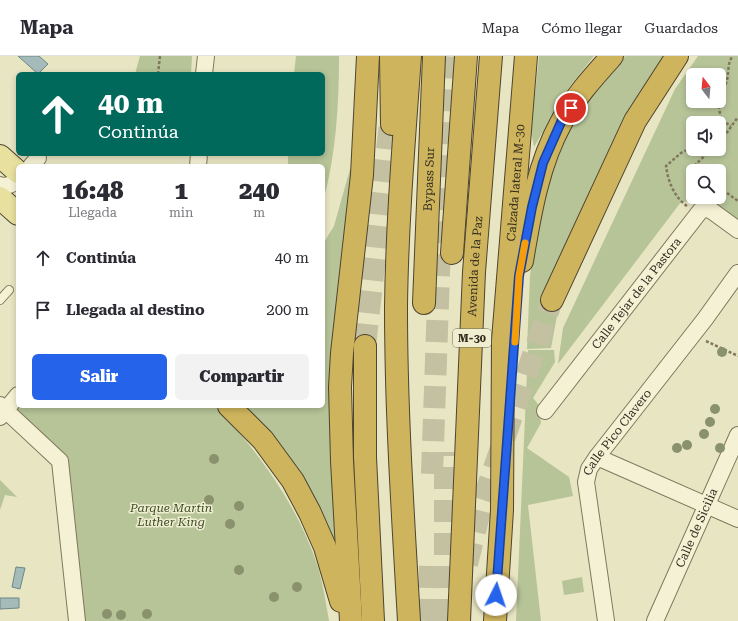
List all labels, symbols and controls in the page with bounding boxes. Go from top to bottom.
text: Mapa [20,16,73,39]
text: Mapa [482,20,519,36]
text: Cómo llegar [541,20,622,36]
text: Guardados [644,20,718,36]
north arrow [686,68,726,108]
map controls [686,68,726,204]
text: 40 m [98,87,163,120]
icon: ahead [32,88,84,140]
pin [554,91,588,125]
icon: arrive [560,97,582,119]
button: sound [686,116,726,156]
text: Continúa [98,121,179,142]
street label: Calzada lateral M-30 [504,123,527,242]
street label: Bypass Sur [421,147,437,211]
button: search [686,164,726,204]
text: 16:48 [62,177,123,205]
text: 1 [174,177,188,205]
text: 240 [239,177,279,205]
text: Llegada [68,205,117,220]
text: min [169,205,193,220]
text: m [253,205,265,220]
street label: Avenida de la Paz [465,215,485,317]
street label: Calle Tejar de la Pastora [589,234,684,352]
icon: ahead [32,247,54,269]
text: Continúa [66,249,136,267]
text: 40 m [275,249,309,267]
icon: arrive [32,299,54,321]
text: Llegada al destino [66,301,205,319]
text: 200 m [266,301,309,319]
road number: M-30 [453,329,491,347]
button: Salir [32,354,167,400]
button: Compartir [175,354,309,400]
street label: Calle Pico Clavero [581,386,654,477]
street label: Calle de Sicilia [673,486,721,570]
park label: Parque Martin Luther King [129,501,212,529]
position arrow [475,574,517,616]

